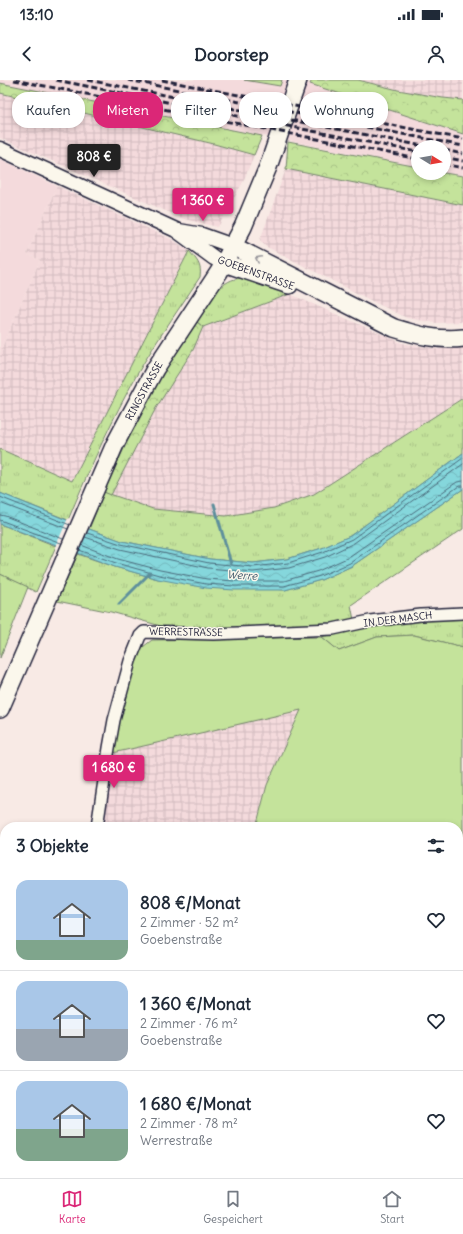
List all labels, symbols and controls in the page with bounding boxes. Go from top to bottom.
text: 13:10 [20,5,54,24]
icon: back [16,43,38,65]
text: Doorstep [194,43,269,66]
icon: person [425,43,447,65]
chip: Kaufen [12,92,85,128]
chip: Mieten [93,92,163,128]
chip: Filter [171,92,231,128]
chip: Neu [239,92,292,128]
chip: Wohnung [300,92,388,128]
north arrow [411,140,451,180]
map controls [411,140,451,180]
pin: 808 € [66,144,122,178]
text: 808 € [77,148,111,165]
pin: 1 360 € [166,188,240,222]
text: 1 360 € [181,192,225,209]
street label: GOEBENSTRASSE [216,253,296,293]
one-way arrow [255,256,262,264]
street label: RINGSTRASSE [122,359,166,423]
water label: Werre [227,567,258,583]
street label: IN DER MASCH [363,608,433,630]
street label: WERRESTRASSE [149,625,223,639]
pin: 1 680 € [77,755,151,789]
text: 1 680 € [92,759,136,776]
text: 3 Objekte [16,835,89,857]
icon: filters [425,835,447,857]
text: 808 €/Monat [140,892,240,914]
icon: home [48,896,96,944]
icon: heart [425,909,447,931]
text: 2 Zimmer · 52 m² [140,914,239,931]
text: Goebenstraße [140,931,222,948]
text: 1 360 €/Monat [140,993,251,1015]
icon: home [48,997,96,1045]
icon: heart [425,1010,447,1032]
text: 2 Zimmer · 76 m² [140,1015,238,1032]
text: Goebenstraße [140,1032,222,1049]
text: 1 680 €/Monat [140,1093,251,1115]
icon: home [48,1097,96,1145]
icon: heart [425,1110,447,1132]
text: 2 Zimmer · 78 m² [140,1115,238,1132]
text: Werrestraße [140,1132,213,1149]
tab: Karte [59,1188,86,1226]
tab: Gespeichert [203,1188,263,1226]
tab: Start [380,1188,404,1226]

